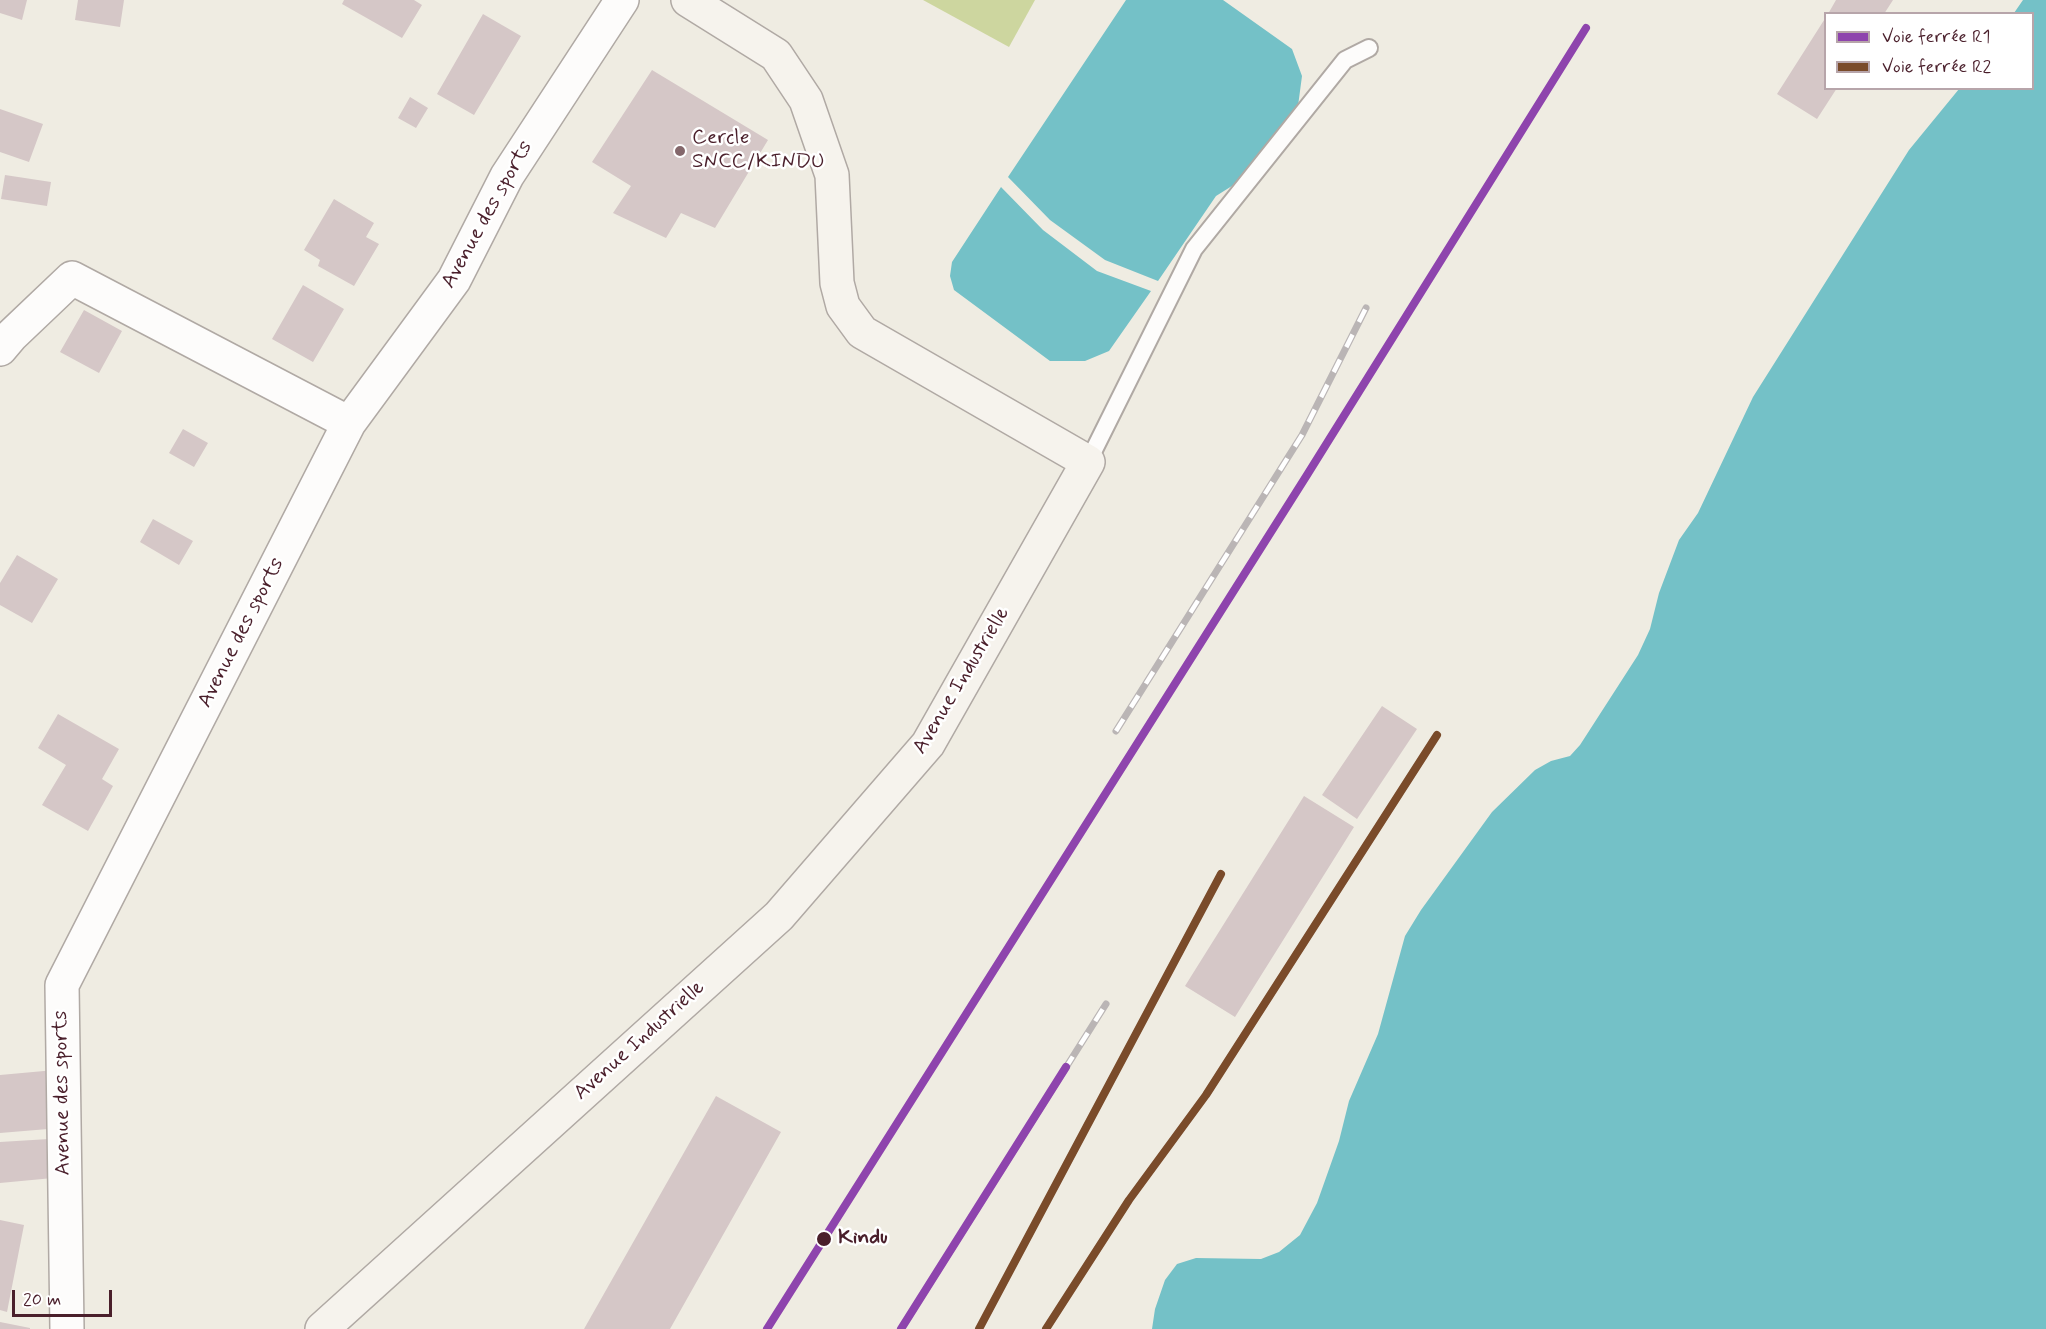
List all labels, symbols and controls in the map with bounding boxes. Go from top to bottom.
legend [1824,12,2034,90]
text: Voie ferrée R1 [1882,25,1991,49]
text: Voie ferrée R2 [1882,55,1991,79]
place label: Cercle SNCC/KINDU [692,126,825,176]
street label: Avenue des sports [437,137,539,293]
marker: Cercle SNCC/KINDU [673,144,687,158]
street label: Avenue des sports [193,554,291,712]
street label: Avenue Industrielle [908,603,1016,759]
street label: Avenue Industrielle [569,976,711,1106]
street label: Avenue des sports [49,1010,77,1176]
place label: Kindu [838,1226,888,1252]
marker: Kindu [815,1230,833,1248]
scale bar [15,1278,116,1316]
text: 20 m [23,1288,61,1312]

